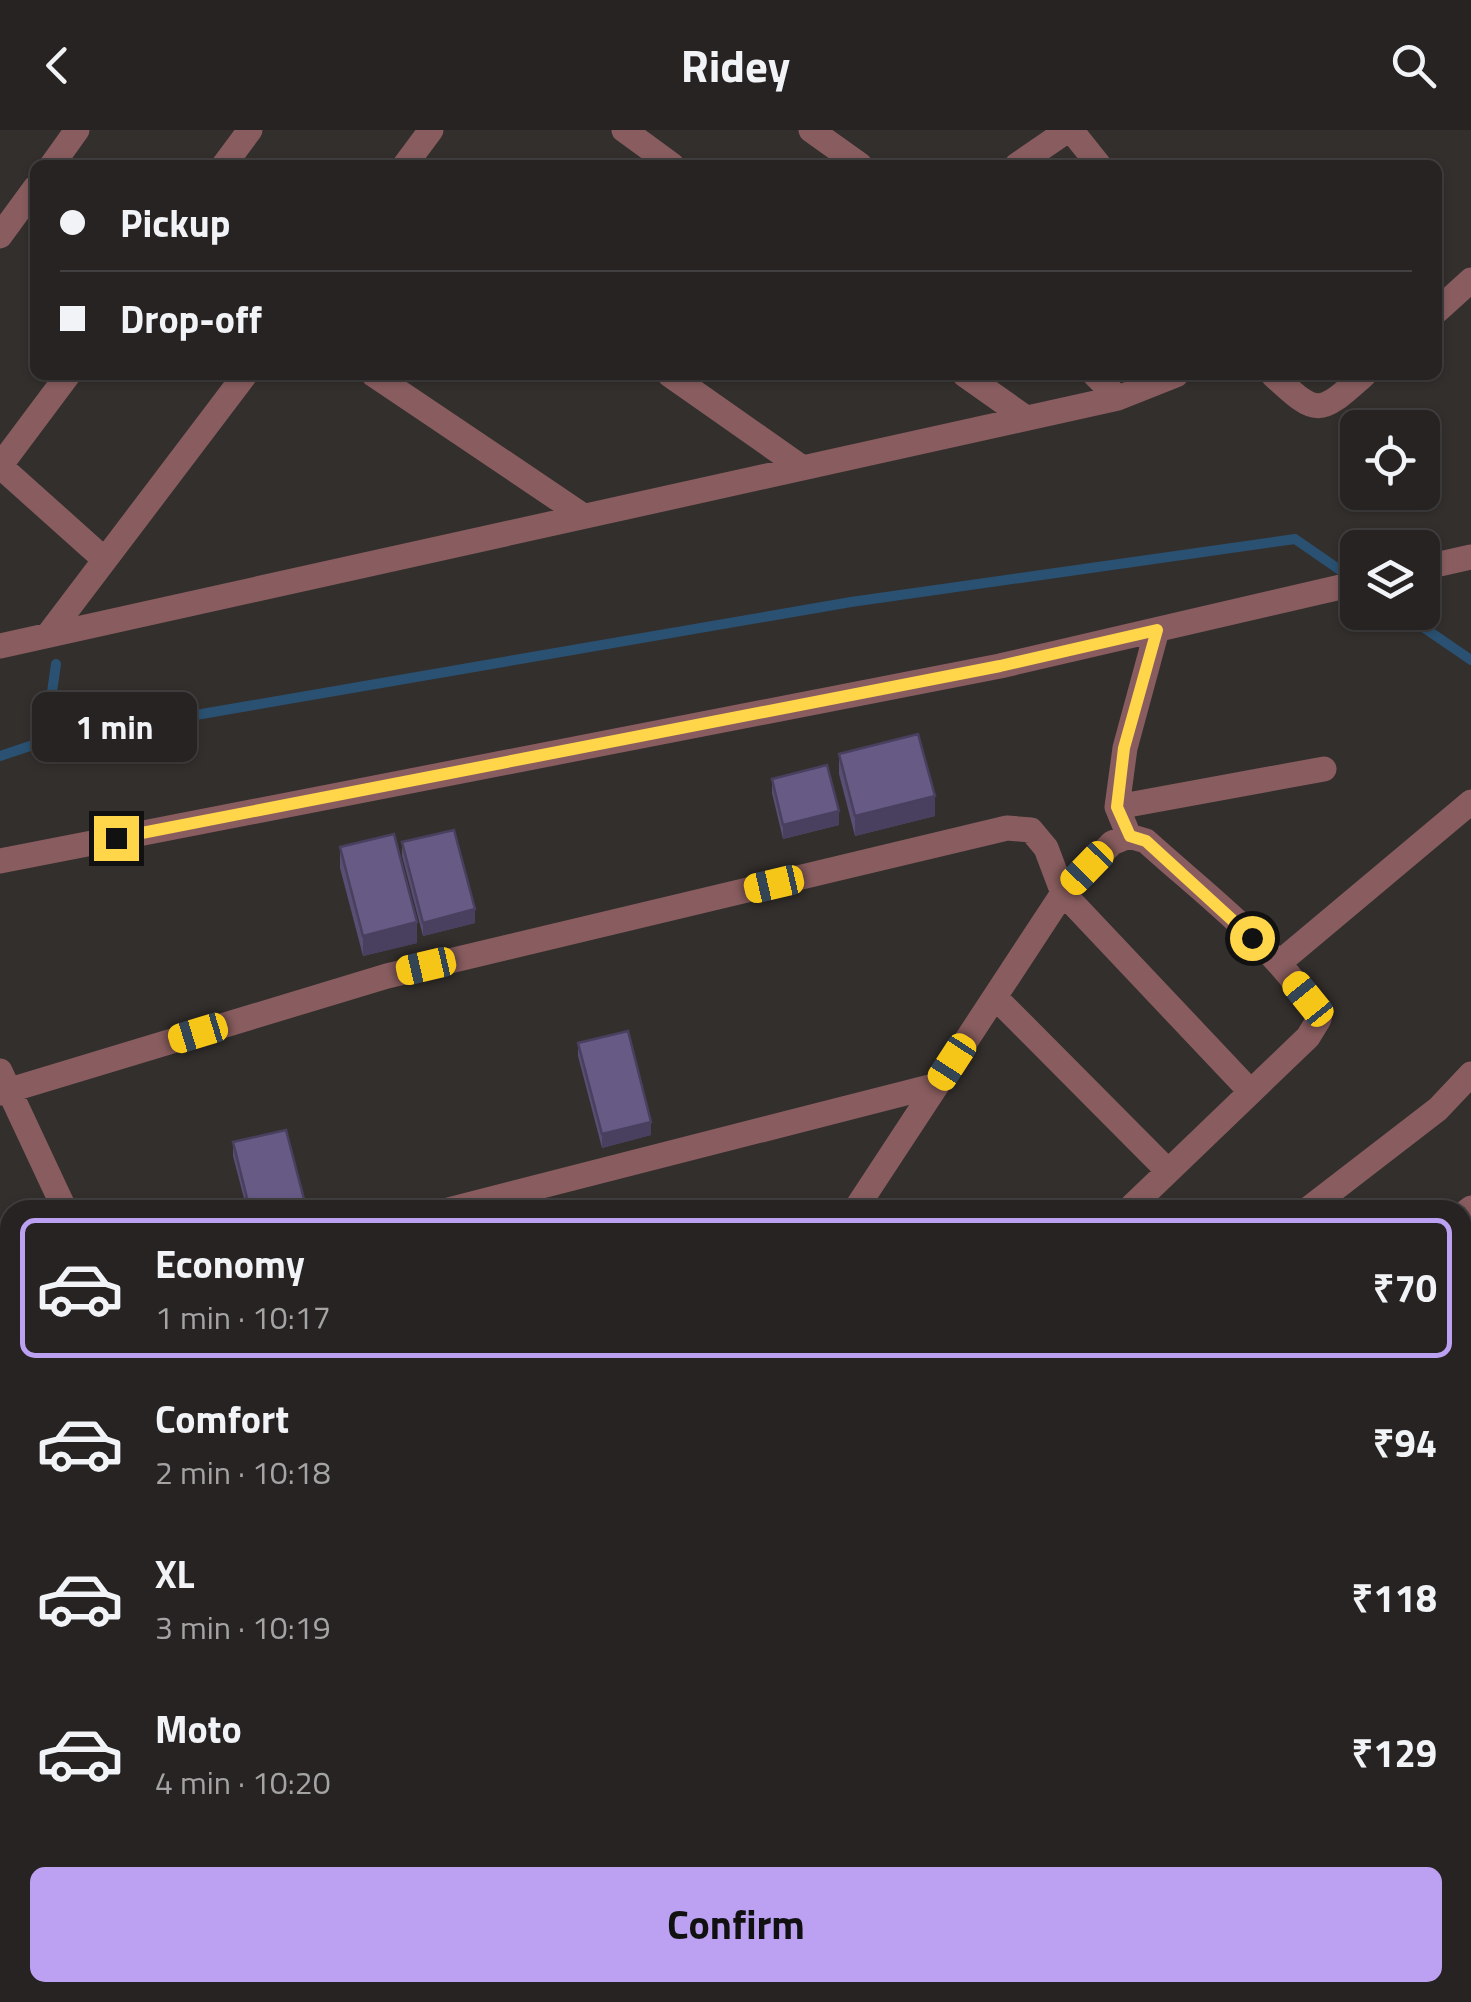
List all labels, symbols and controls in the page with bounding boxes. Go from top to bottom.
text: Ridey [681,31,790,99]
icon: back [30,38,85,93]
icon: search [1386,38,1441,93]
text: Pickup [120,194,230,252]
text: Drop-off [120,290,262,348]
map controls [1340,410,1440,630]
button: locate [1340,410,1440,510]
button: layers [1340,530,1440,630]
callout: 1 min [34,693,198,763]
text: 1 min [76,703,153,751]
route end [94,816,139,861]
car [1055,836,1119,900]
car [741,863,807,905]
route start [1230,916,1275,961]
car [393,945,459,987]
car [1277,966,1339,1032]
car [165,1010,231,1056]
car [923,1029,981,1095]
text: Economy [155,1235,305,1293]
icon: car [35,1243,125,1333]
text: ₹70 [1373,1259,1437,1317]
text: 1 min · 10:17 [155,1293,331,1341]
text: Comfort [155,1390,289,1448]
icon: car [35,1398,125,1488]
text: ₹94 [1373,1414,1437,1472]
text: 2 min · 10:18 [155,1448,331,1496]
text: XL [155,1545,195,1603]
icon: car [35,1553,125,1643]
text: ₹118 [1351,1569,1437,1627]
text: 3 min · 10:19 [155,1603,331,1651]
text: Moto [155,1700,242,1758]
icon: car [35,1708,125,1798]
text: ₹129 [1351,1724,1437,1782]
text: 4 min · 10:20 [155,1758,331,1806]
button: Confirm [30,1867,1442,1982]

